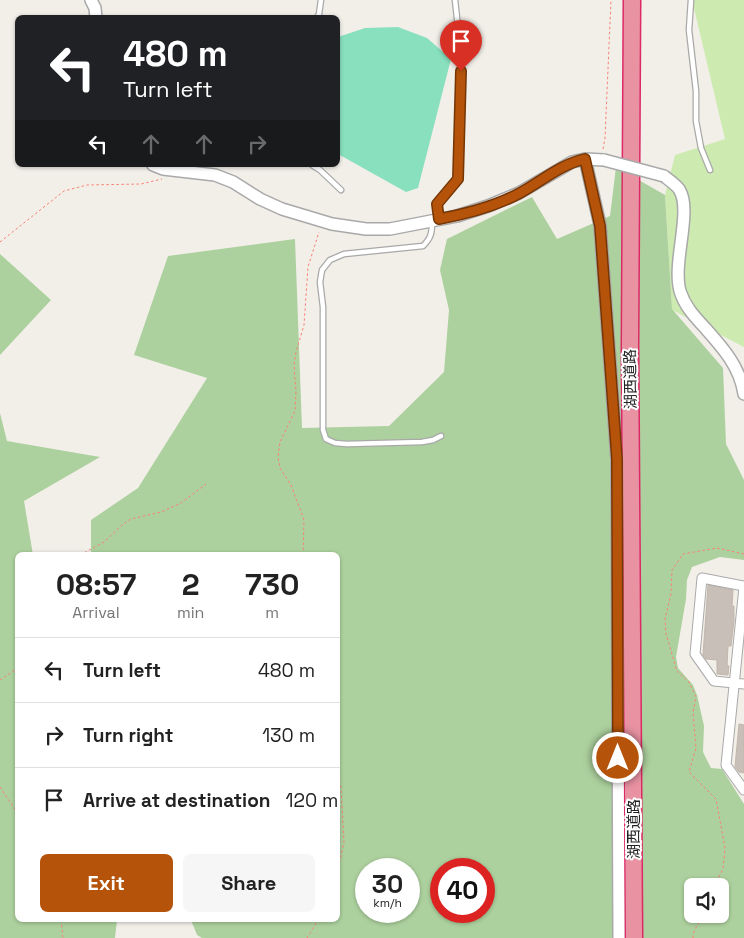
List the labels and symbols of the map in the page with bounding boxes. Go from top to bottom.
pin [440,20,482,71]
street label: 湖西道路 [620,349,640,409]
position arrow [591,731,643,783]
street label: 湖西道路 [624,799,643,859]
speed limit sign: 40 [430,858,495,923]

